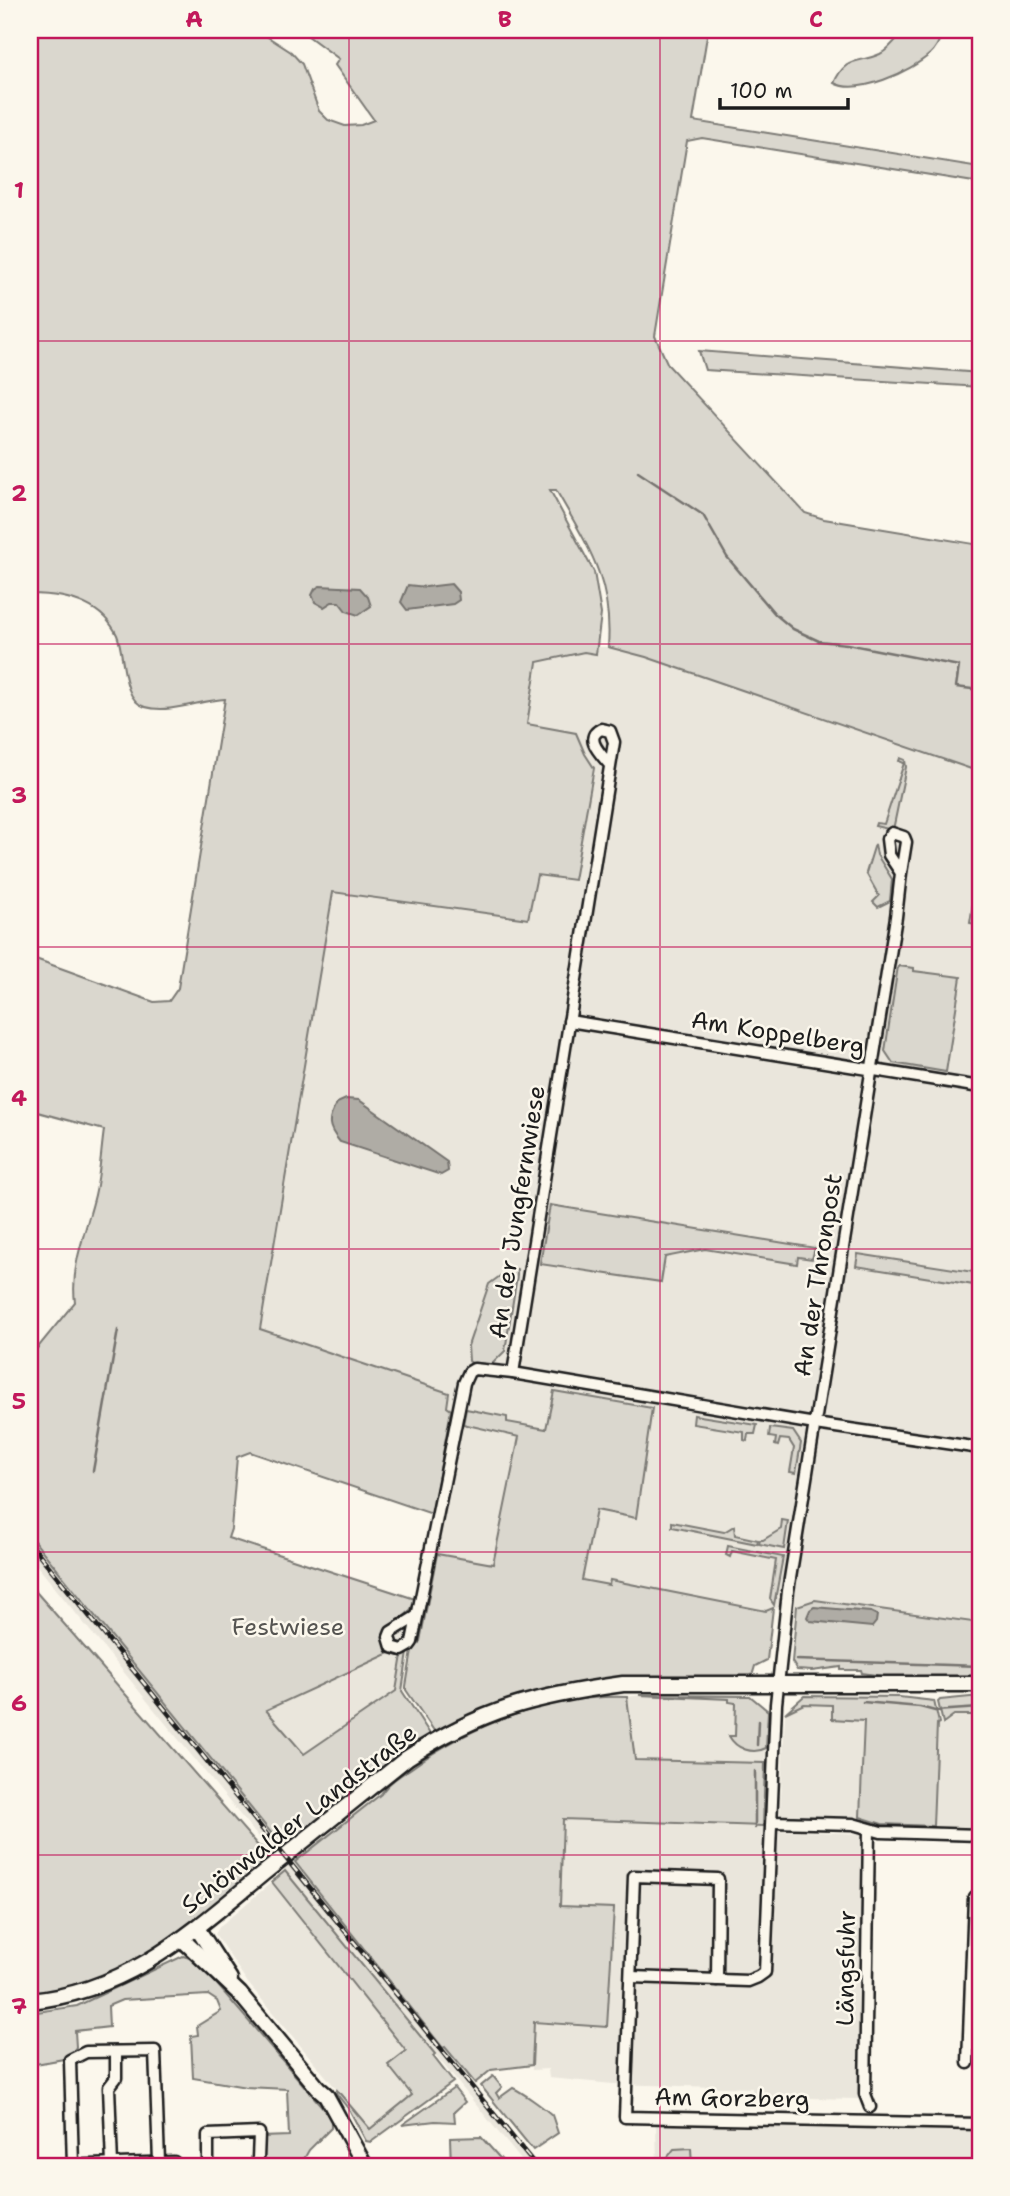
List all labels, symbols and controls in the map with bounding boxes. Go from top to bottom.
text: A [185,4,203,34]
text: B [498,4,512,34]
text: C [809,4,823,34]
scale bar [720,66,847,110]
text: 100 m [730,77,793,105]
text: 1 [14,175,24,205]
text: 2 [11,478,27,508]
text: 3 [11,780,27,810]
street label: Am Koppelberg [689,1004,867,1062]
text: 4 [11,1083,27,1113]
street label: An der Jungfernwiese [481,1083,553,1341]
street label: An der Thronpost [786,1171,850,1379]
text: 5 [12,1386,26,1416]
park label: Festwiese [232,1611,344,1643]
text: 6 [11,1688,27,1718]
street label: Schönwalder Landstraße [175,1717,423,1921]
street label: Längsfuhr [829,1910,863,2026]
text: 7 [11,1991,27,2021]
street label: Am Gorzberg [654,2081,810,2115]

